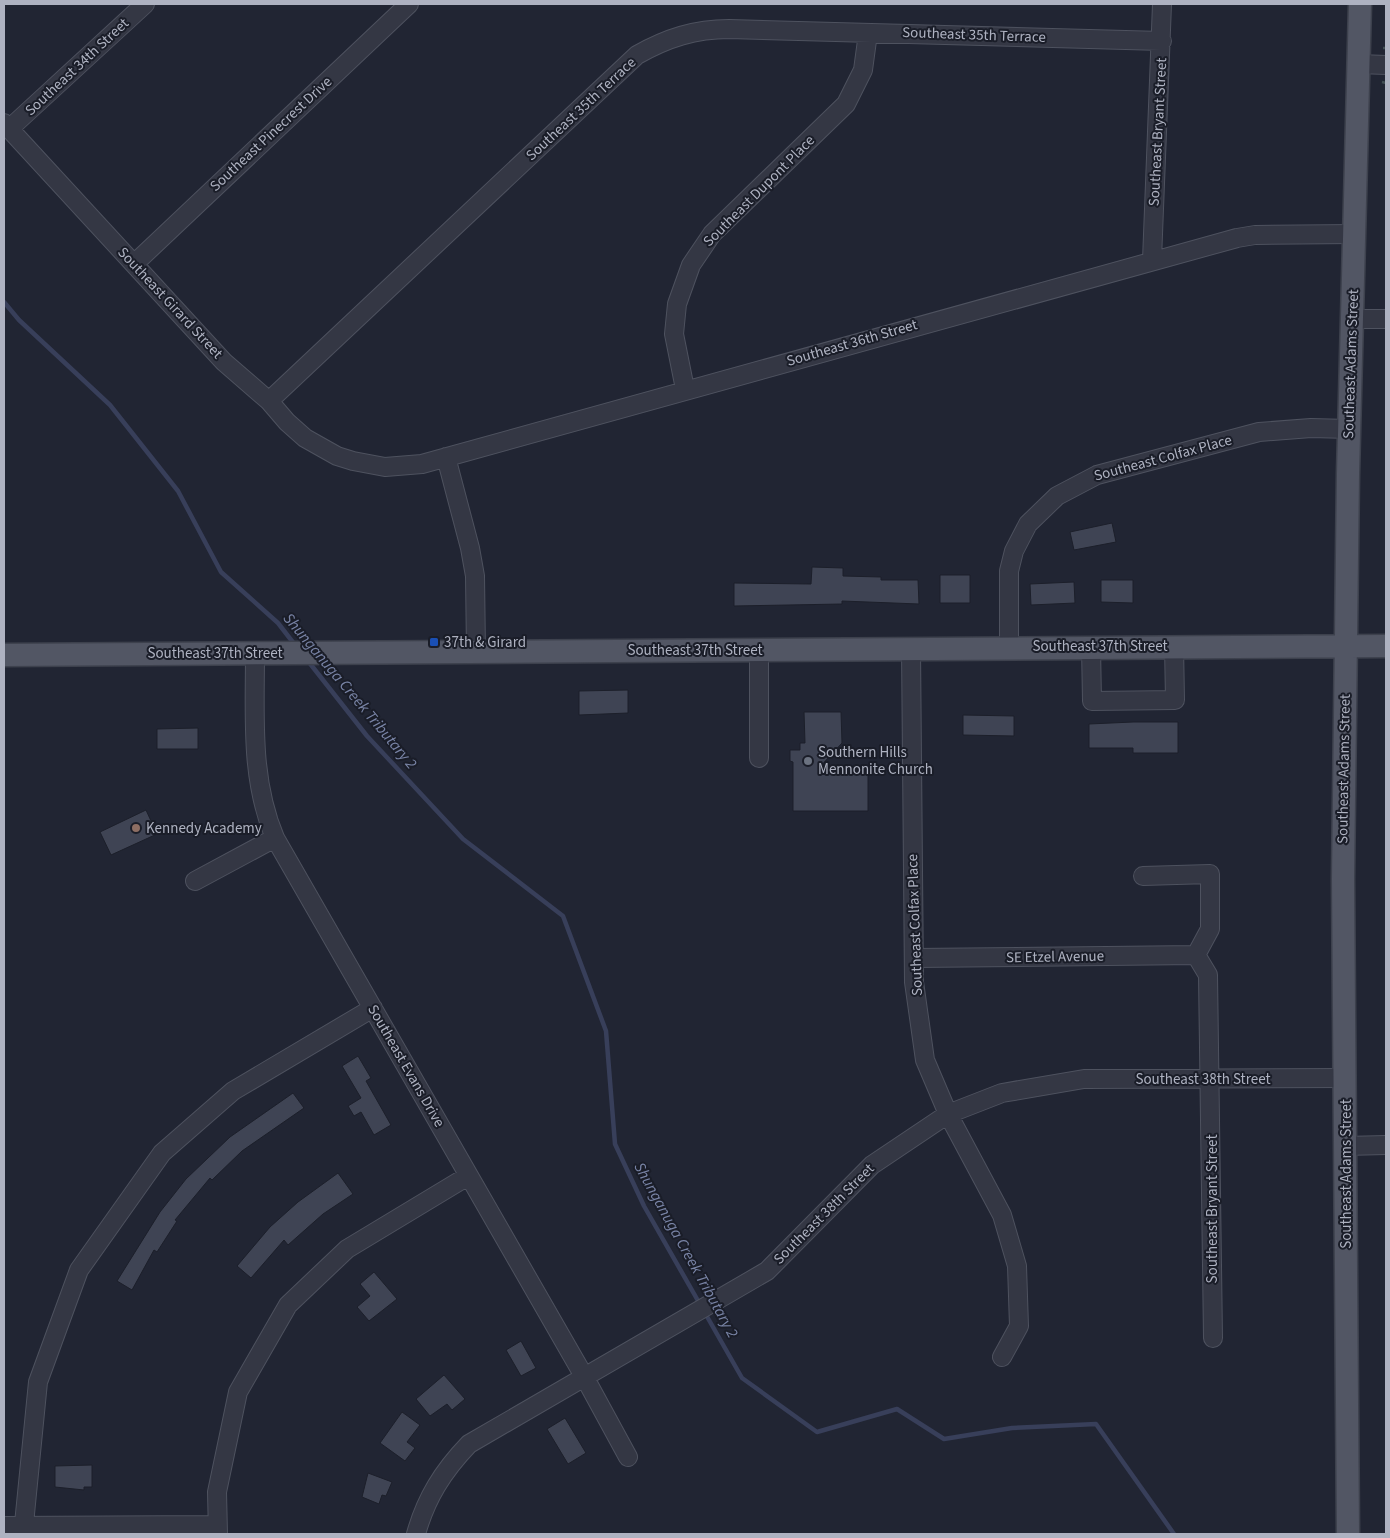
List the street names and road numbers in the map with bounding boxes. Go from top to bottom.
street label: Southeast 34th Street [20,13,134,121]
street label: Southeast 35th Terrace [902,22,1046,48]
street label: Southeast 35th Terrace [521,52,641,166]
street label: Southeast Bryant Street [1144,57,1172,207]
street label: Southeast Pinecrest Drive [205,72,337,196]
street label: Southeast Dupont Place [698,130,820,252]
street label: Southeast Girard Street [113,243,227,363]
street label: Southeast Adams Street [1338,289,1364,439]
street label: Southeast 36th Street [784,314,920,372]
street label: Southeast Colfax Place [1092,429,1234,487]
street label: Southeast 37th Street [1032,636,1168,657]
street label: Southeast 37th Street [627,640,763,661]
street label: Southeast 37th Street [147,643,283,664]
street label: Southeast Adams Street [1332,694,1356,844]
street label: Southeast Colfax Place [902,854,928,996]
street label: SE Etzel Avenue [1006,946,1104,968]
street label: Southeast Evans Drive [362,1001,450,1131]
street label: Southeast 38th Street [1135,1069,1271,1090]
street label: Southeast Adams Street [1336,1099,1357,1249]
street label: Southeast Bryant Street [1202,1135,1223,1283]
street label: Southeast 38th Street [769,1159,879,1269]

